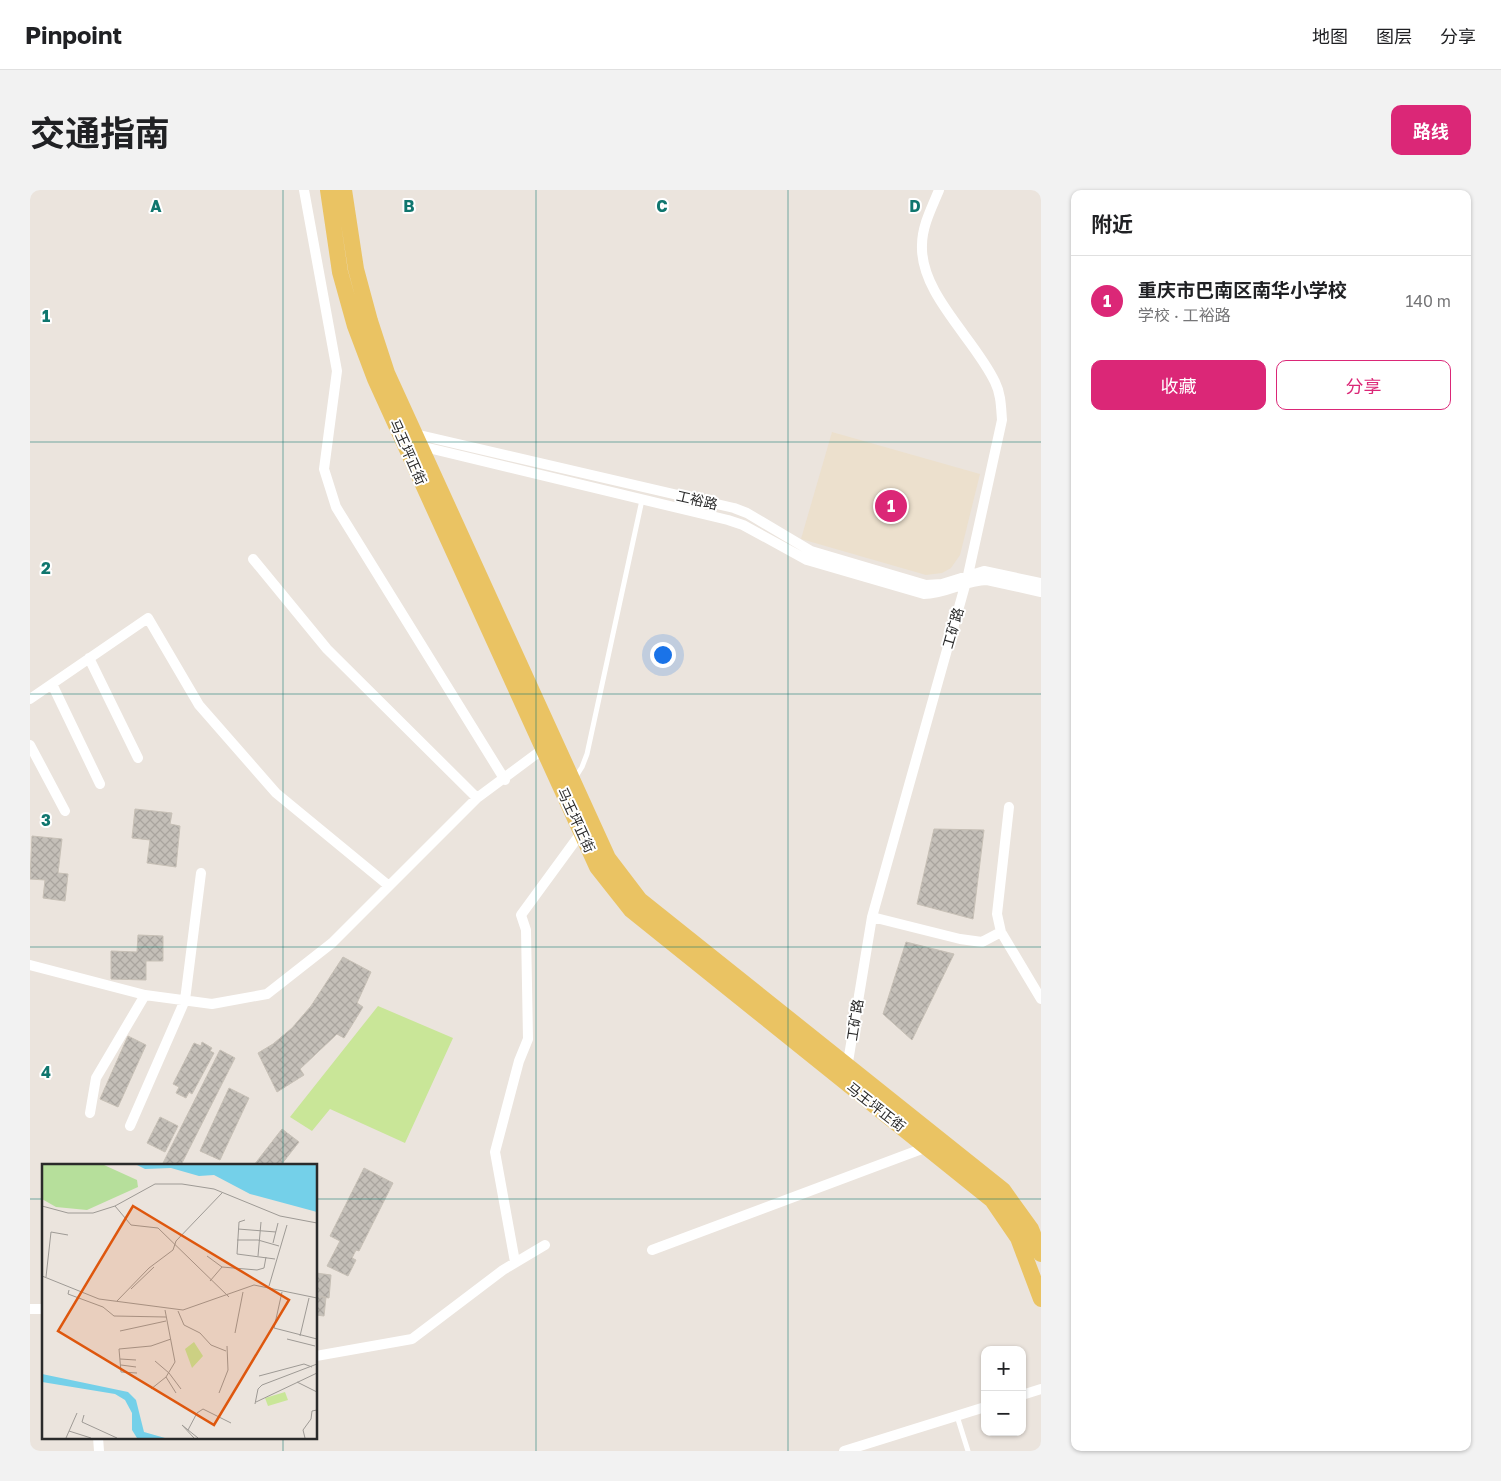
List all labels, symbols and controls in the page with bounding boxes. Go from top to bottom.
text: Pinpoint [25,20,122,49]
text: 地图 [1312,25,1348,47]
text: 图层 [1376,25,1412,47]
text: 分享 [1440,25,1476,47]
button: 路线 [1391,105,1471,155]
text: 交通指南 [30,112,170,154]
text: A [150,196,162,216]
text: B [403,196,415,216]
text: C [656,196,668,216]
text: D [909,196,921,216]
text: 附近 [1091,211,1133,237]
text: 重庆市巴南区南华小学校 [1138,278,1347,301]
text: 1 [1103,291,1111,311]
text: 140 m [1405,291,1451,311]
text: 学校 · 工裕路 [1138,305,1231,325]
text: 1 [42,306,50,326]
button: 收藏 [1091,360,1266,410]
button: 分享 [1276,360,1451,410]
street label: 马王坪正街 [386,416,430,487]
street label: 工裕路 [675,487,719,513]
pin: 1 [875,487,907,525]
text: 2 [41,558,51,578]
street label: 工矿路 [939,605,966,650]
your location [650,642,676,668]
street label: 马王坪正街 [554,784,599,855]
text: 3 [41,810,51,830]
street label: 工矿路 [843,998,866,1042]
text: 4 [41,1062,51,1082]
street label: 马王坪正街 [843,1078,909,1135]
inset map [42,1164,318,1438]
map controls [981,1346,1026,1436]
button: + [981,1346,1026,1391]
button: − [981,1391,1026,1436]

